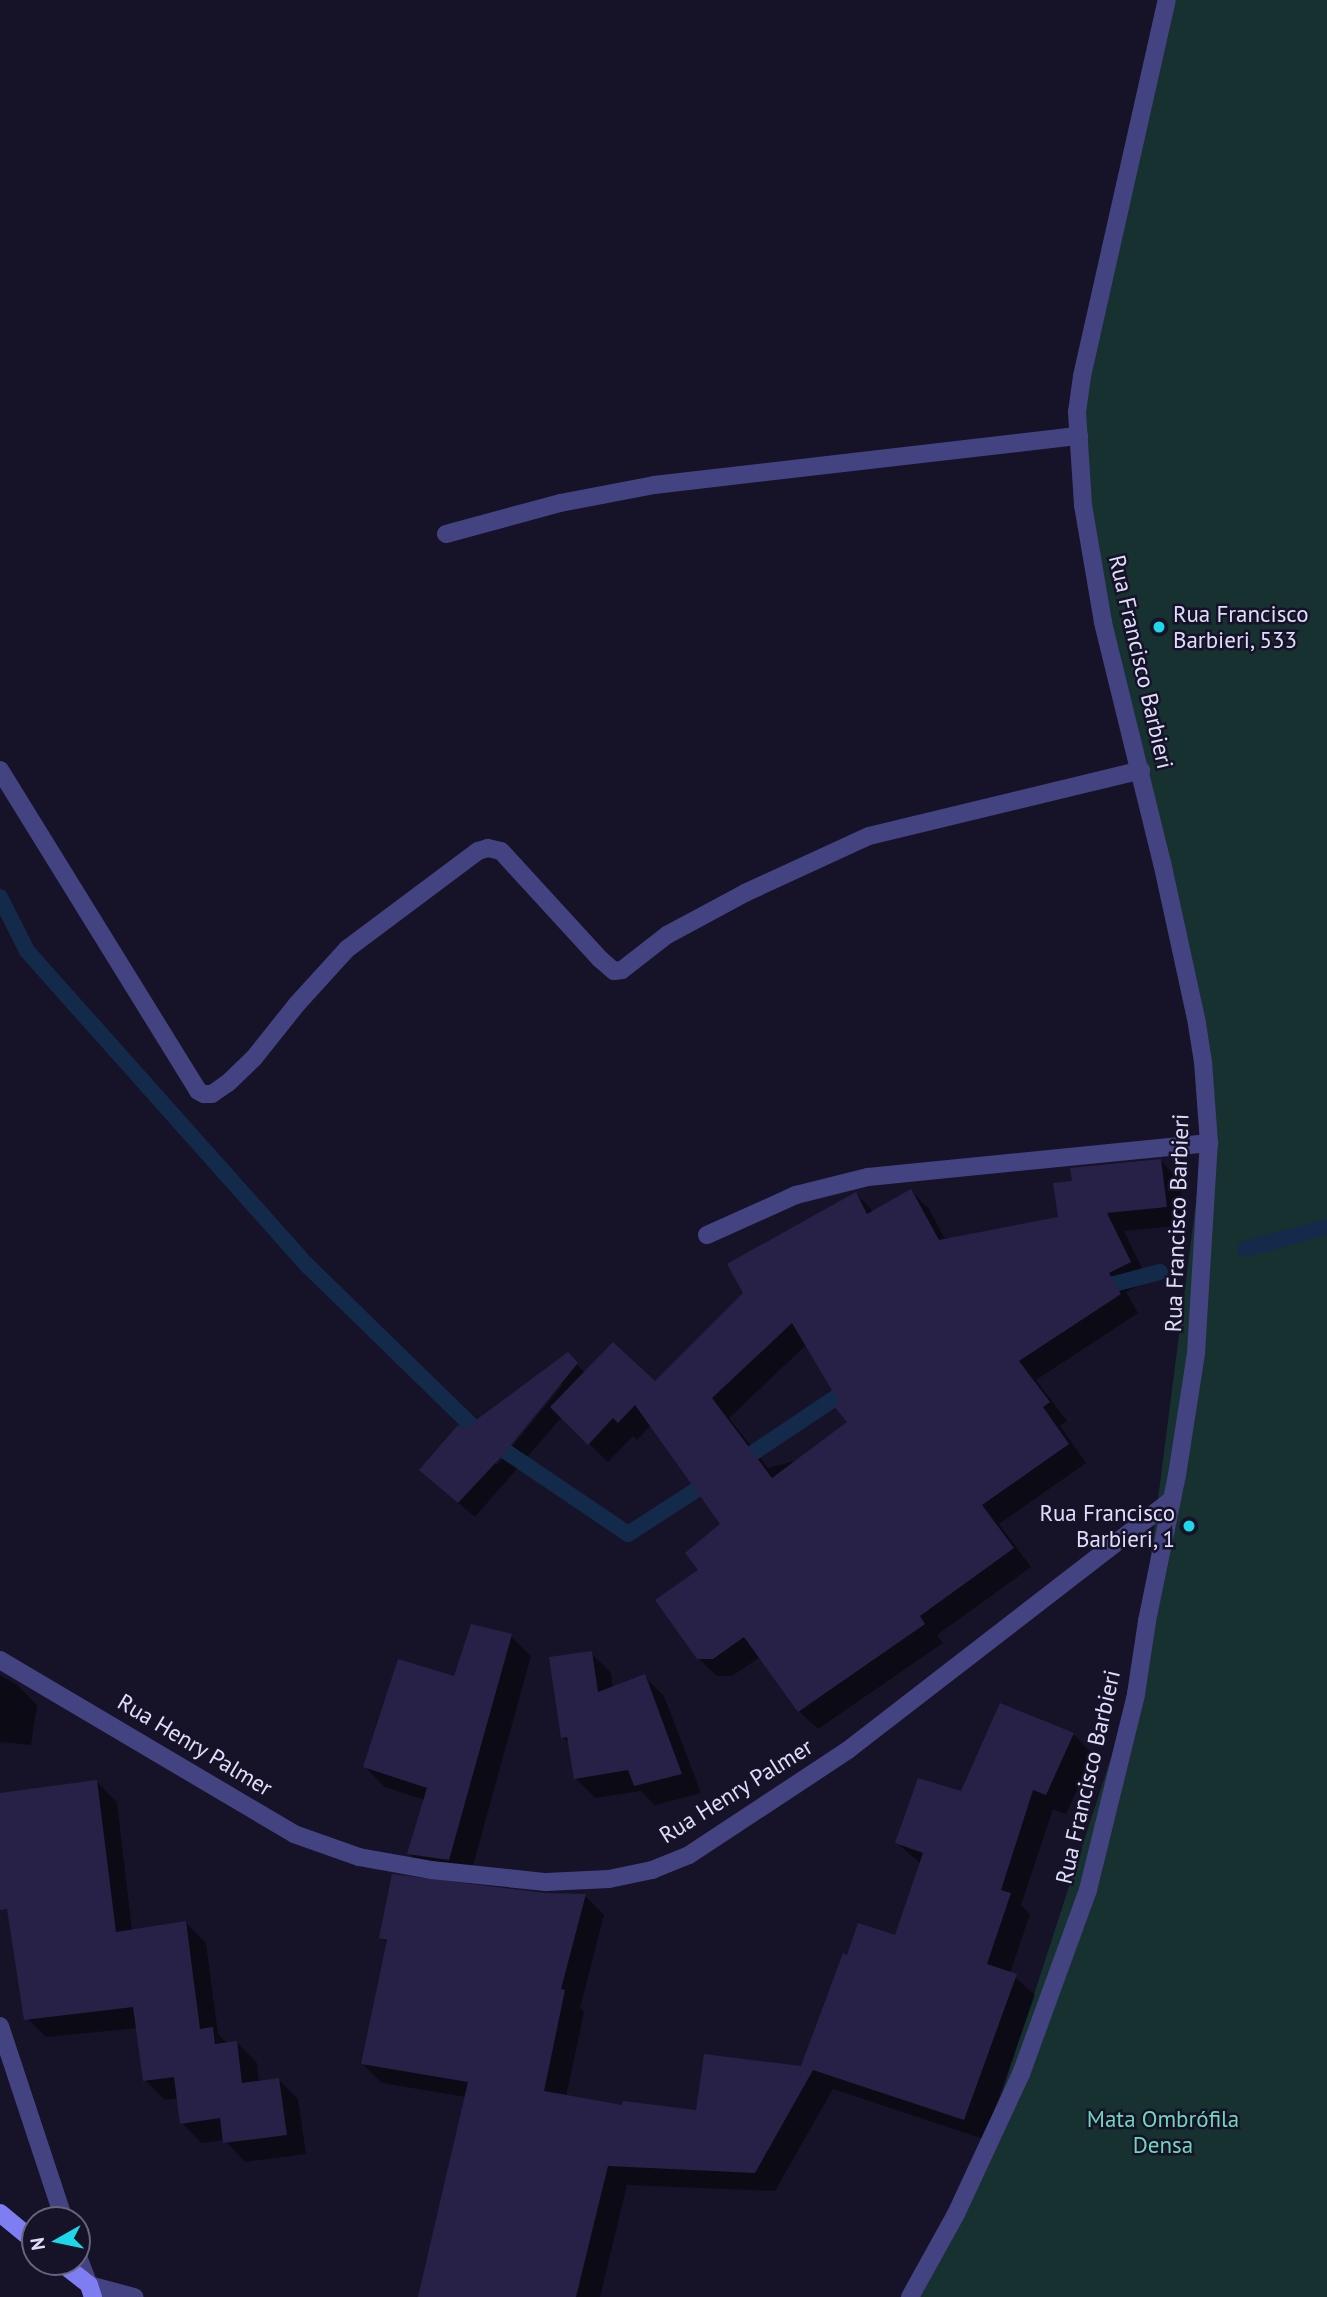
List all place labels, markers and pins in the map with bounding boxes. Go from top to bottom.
place label: Rua Francisco Barbieri, 533 [1173,600,1308,654]
marker: Rua Francisco Barbieri, 533 [1151,619,1167,635]
place label: Rua Francisco Barbieri, 1 [1040,1499,1175,1553]
marker: Rua Francisco Barbieri, 1 [1181,1518,1197,1534]

